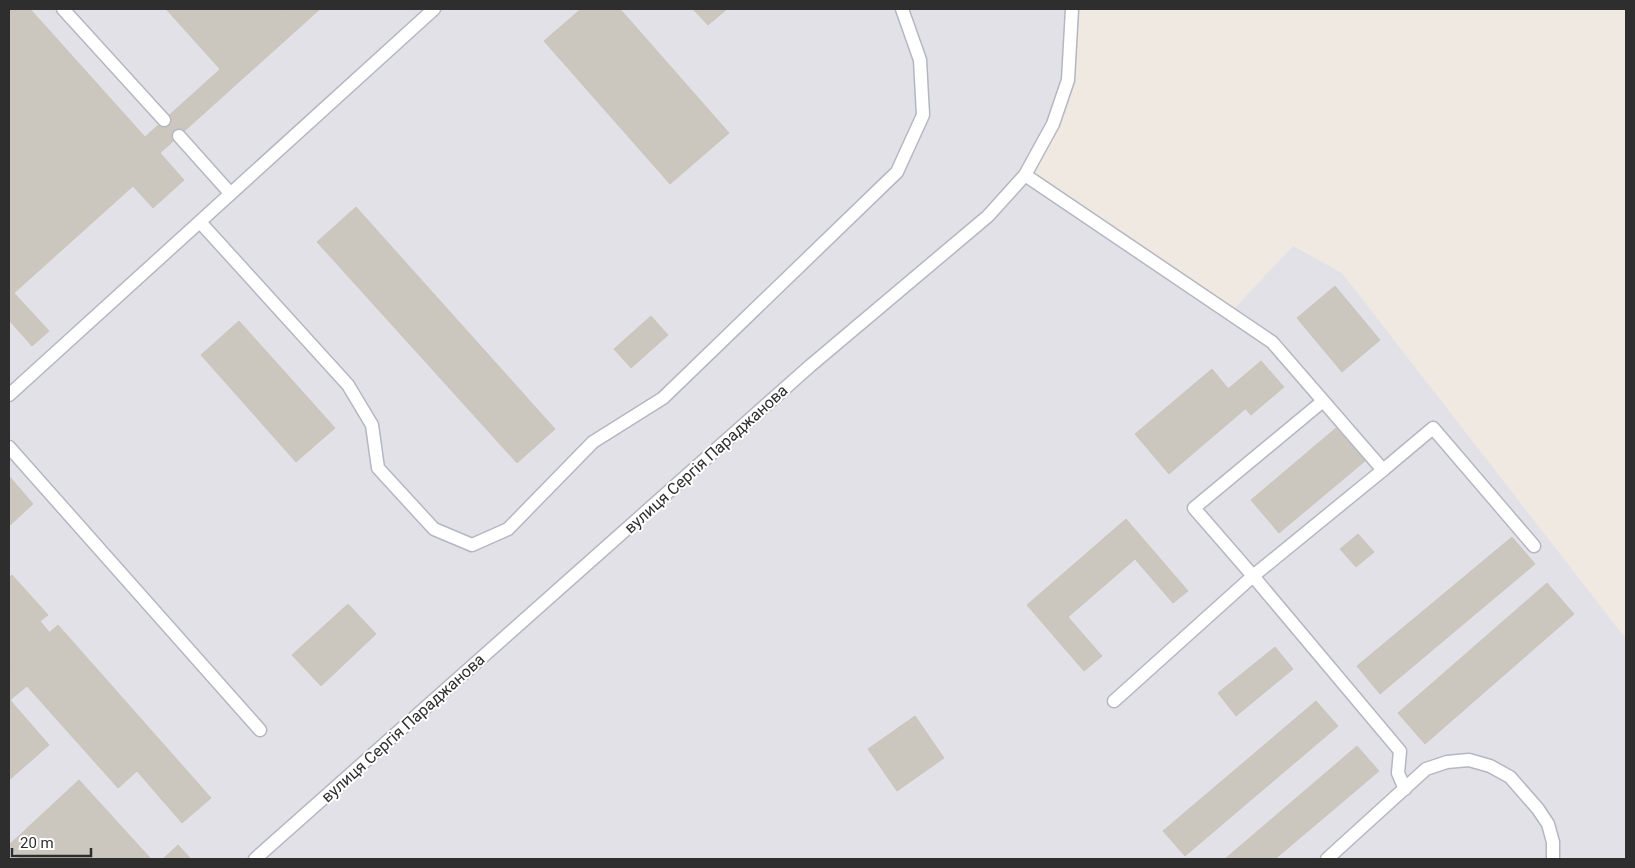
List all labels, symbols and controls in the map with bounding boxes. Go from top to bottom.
street label: вулиця Сергія Параджанова [620,381,792,537]
street label: вулиця Сергія Параджанова [317,650,489,806]
scale bar [12,826,91,858]
text: 20 m [20,834,54,852]

